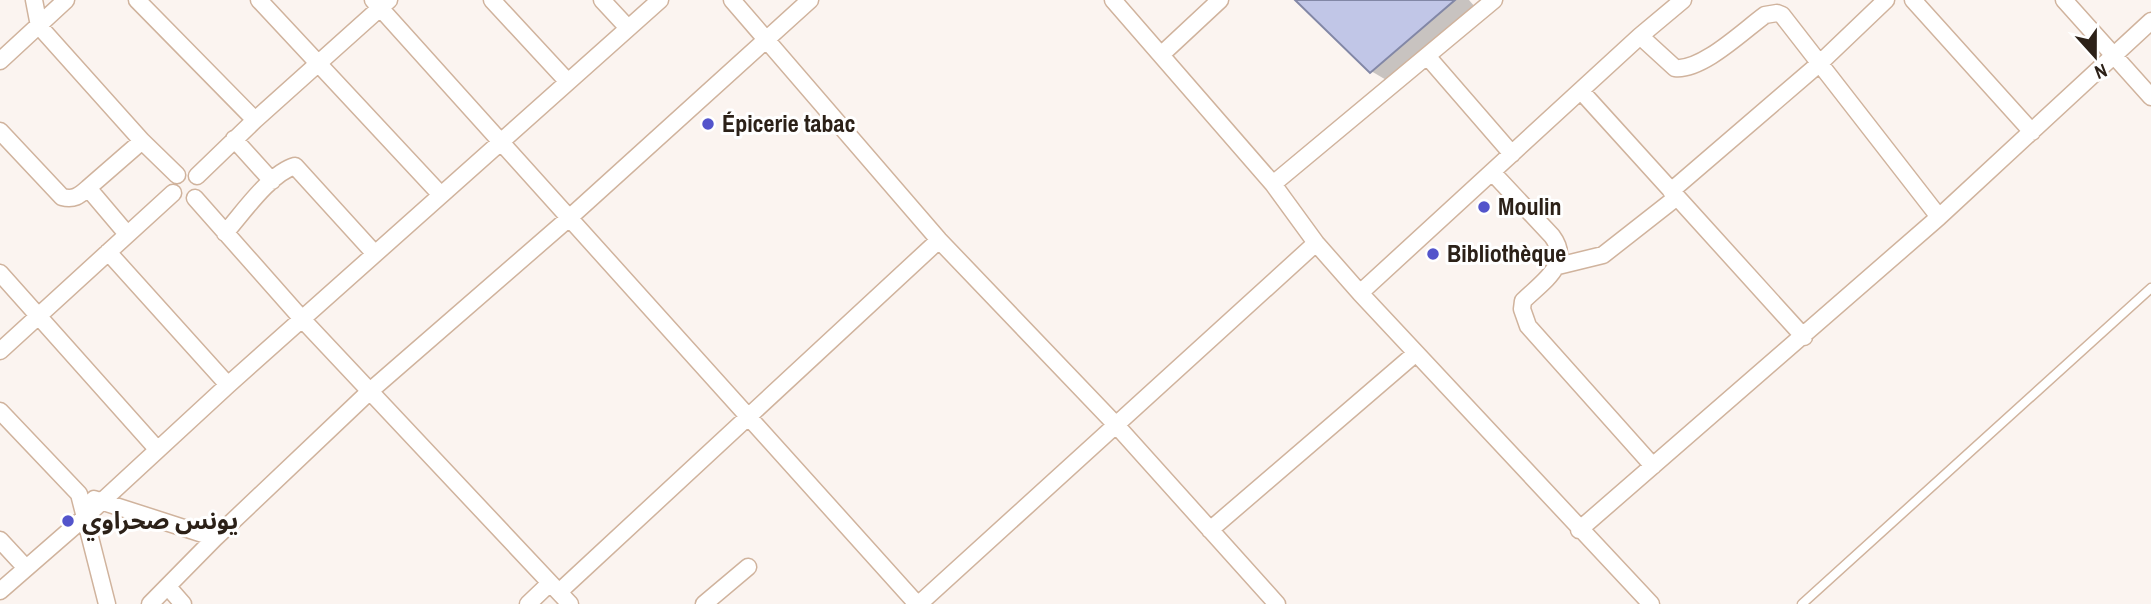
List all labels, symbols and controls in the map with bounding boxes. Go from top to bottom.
north arrow [2060,21,2130,91]
text: N [2091,58,2111,86]
place label: Épicerie tabac [722,107,856,139]
marker: Épicerie tabac [700,116,716,132]
place label: Moulin [1498,190,1561,222]
marker: Moulin [1476,199,1492,215]
place label: Bibliothèque [1447,237,1566,269]
marker: Bibliothèque [1425,246,1441,262]
place label: يونس صحراوي [82,504,238,541]
marker: يونس صحراوي [60,513,76,529]

